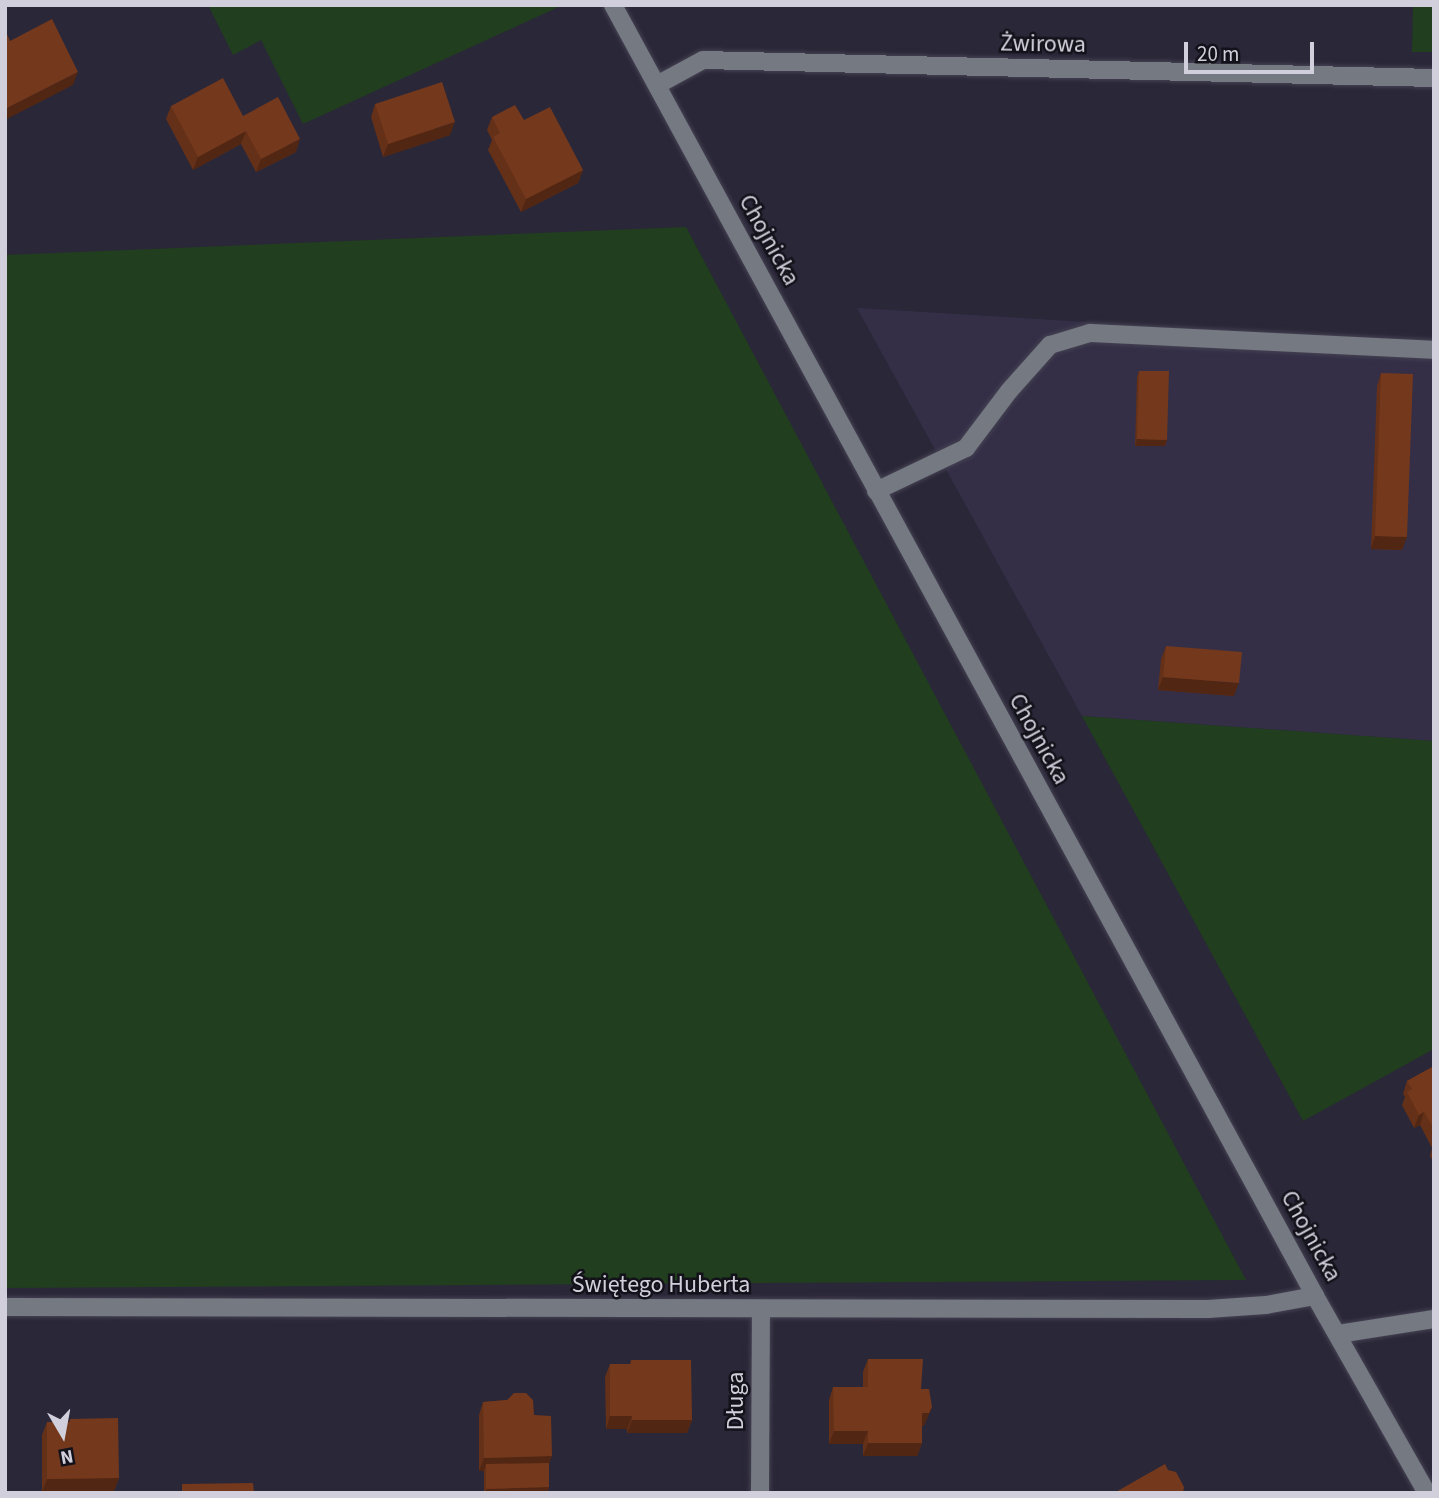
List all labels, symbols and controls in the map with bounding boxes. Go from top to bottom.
scale bar [1187,28,1316,72]
street label: Żwirowa [1000,29,1086,59]
text: 20 m [1197,39,1239,69]
street label: Chojnicka [732,190,806,290]
street label: Chojnicka [1002,689,1076,789]
street label: Chojnicka [1274,1186,1348,1286]
street label: Świętego Huberta [572,1271,750,1299]
street label: Długa [722,1372,750,1430]
north arrow [28,1400,98,1470]
text: N [58,1442,75,1471]

